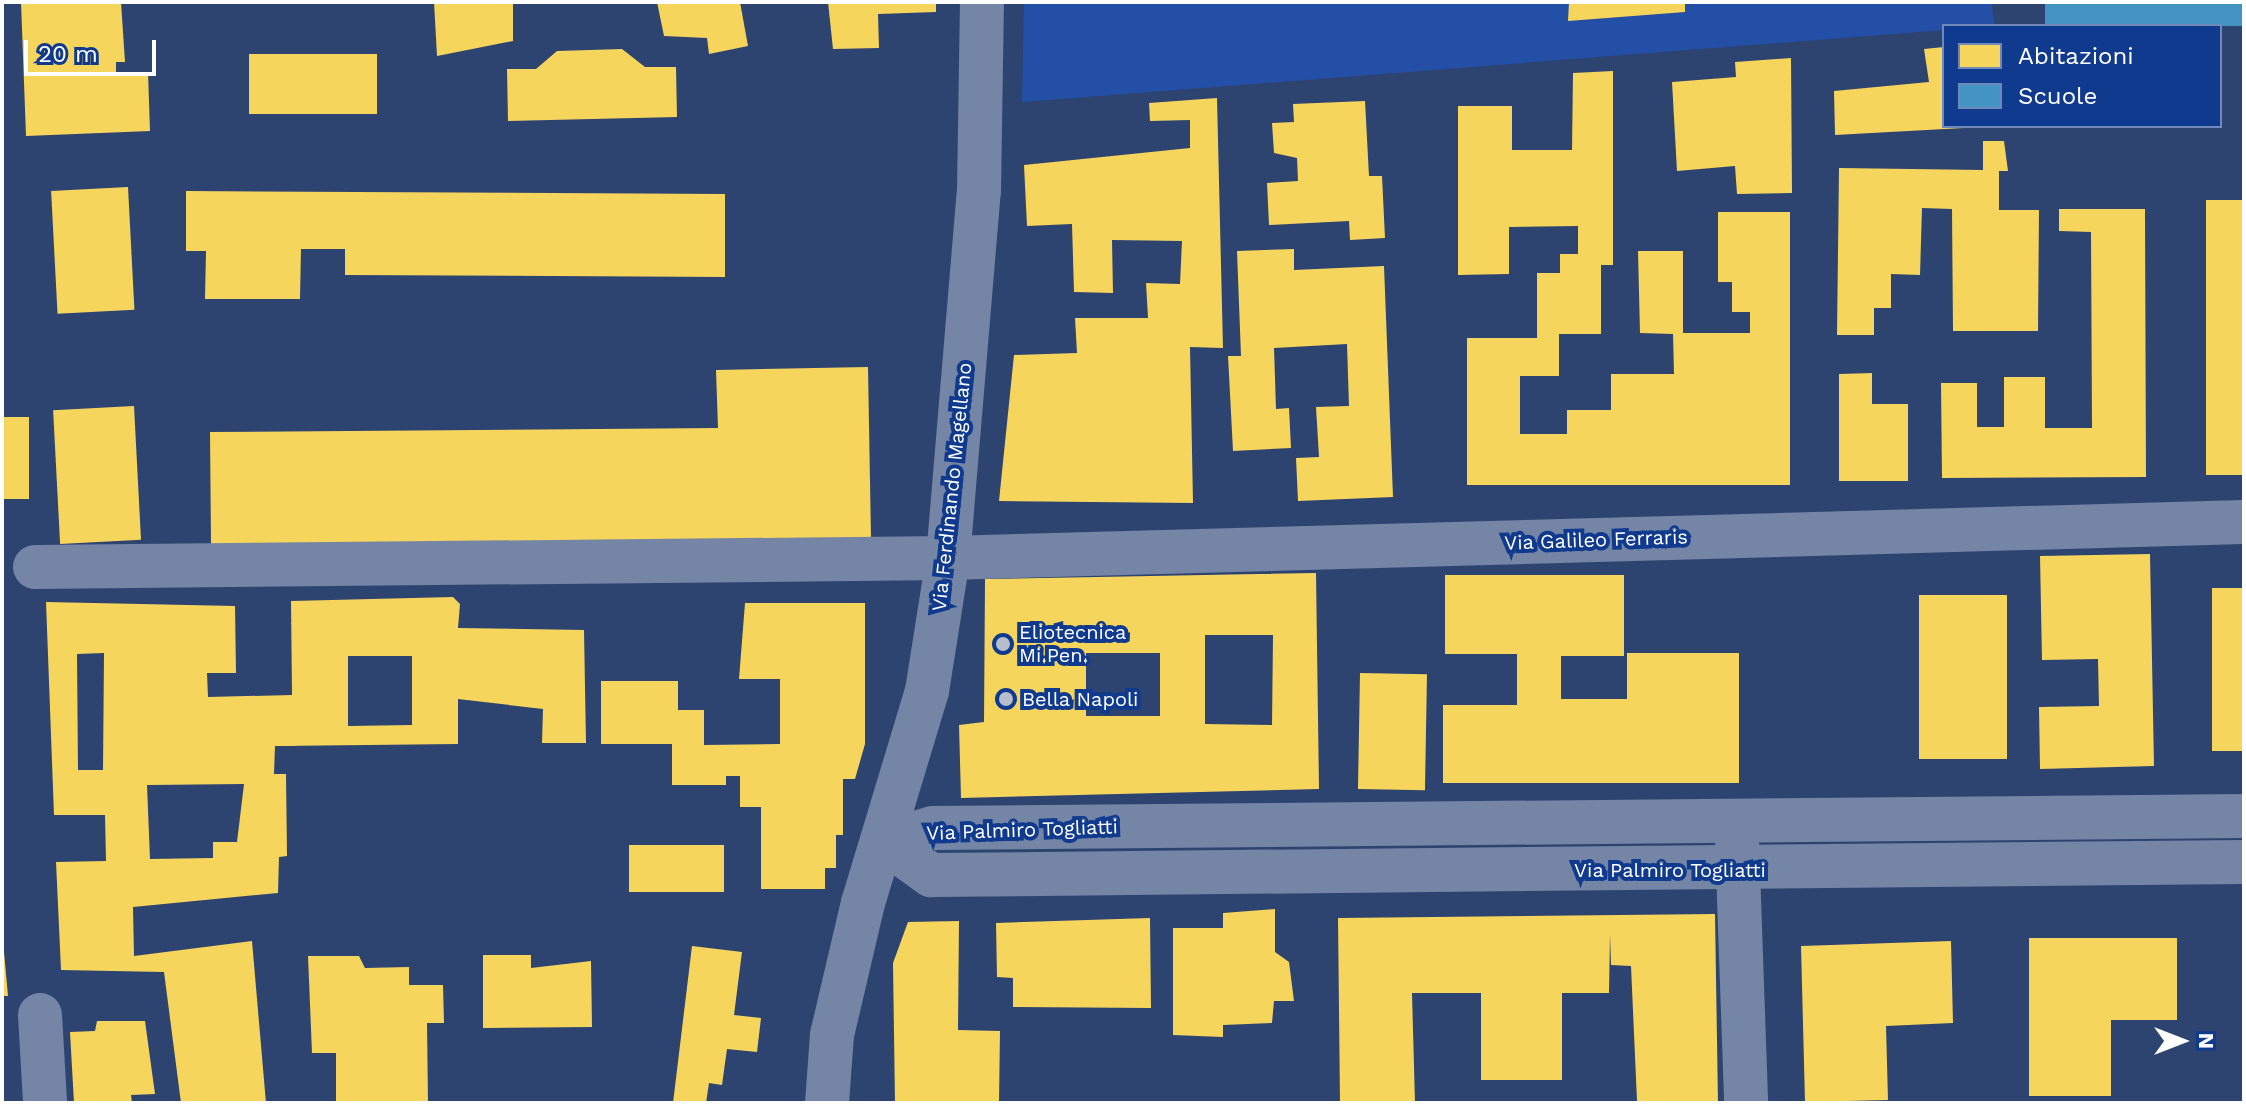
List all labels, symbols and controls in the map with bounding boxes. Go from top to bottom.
scale bar [28,24,160,74]
legend [1942,24,2222,128]
text: 20 m [38,40,98,68]
text: Abitazioni [2018,42,2134,70]
text: Scuole [2018,82,2097,110]
street label: Via Ferdinando Magellano [927,361,977,613]
street label: Via Galileo Ferraris [1504,525,1688,555]
place label: Eliotecnica Mi.Pen. [1019,620,1126,667]
marker: Eliotecnica Mi.Pen. [994,635,1012,653]
place label: Bella Napoli [1022,687,1139,711]
marker: Bella Napoli [997,690,1015,708]
street label: Via Palmiro Togliatti [925,815,1119,845]
street label: Via Palmiro Togliatti [1574,858,1766,882]
north arrow [2142,1001,2222,1081]
text: N [2194,1033,2219,1049]

